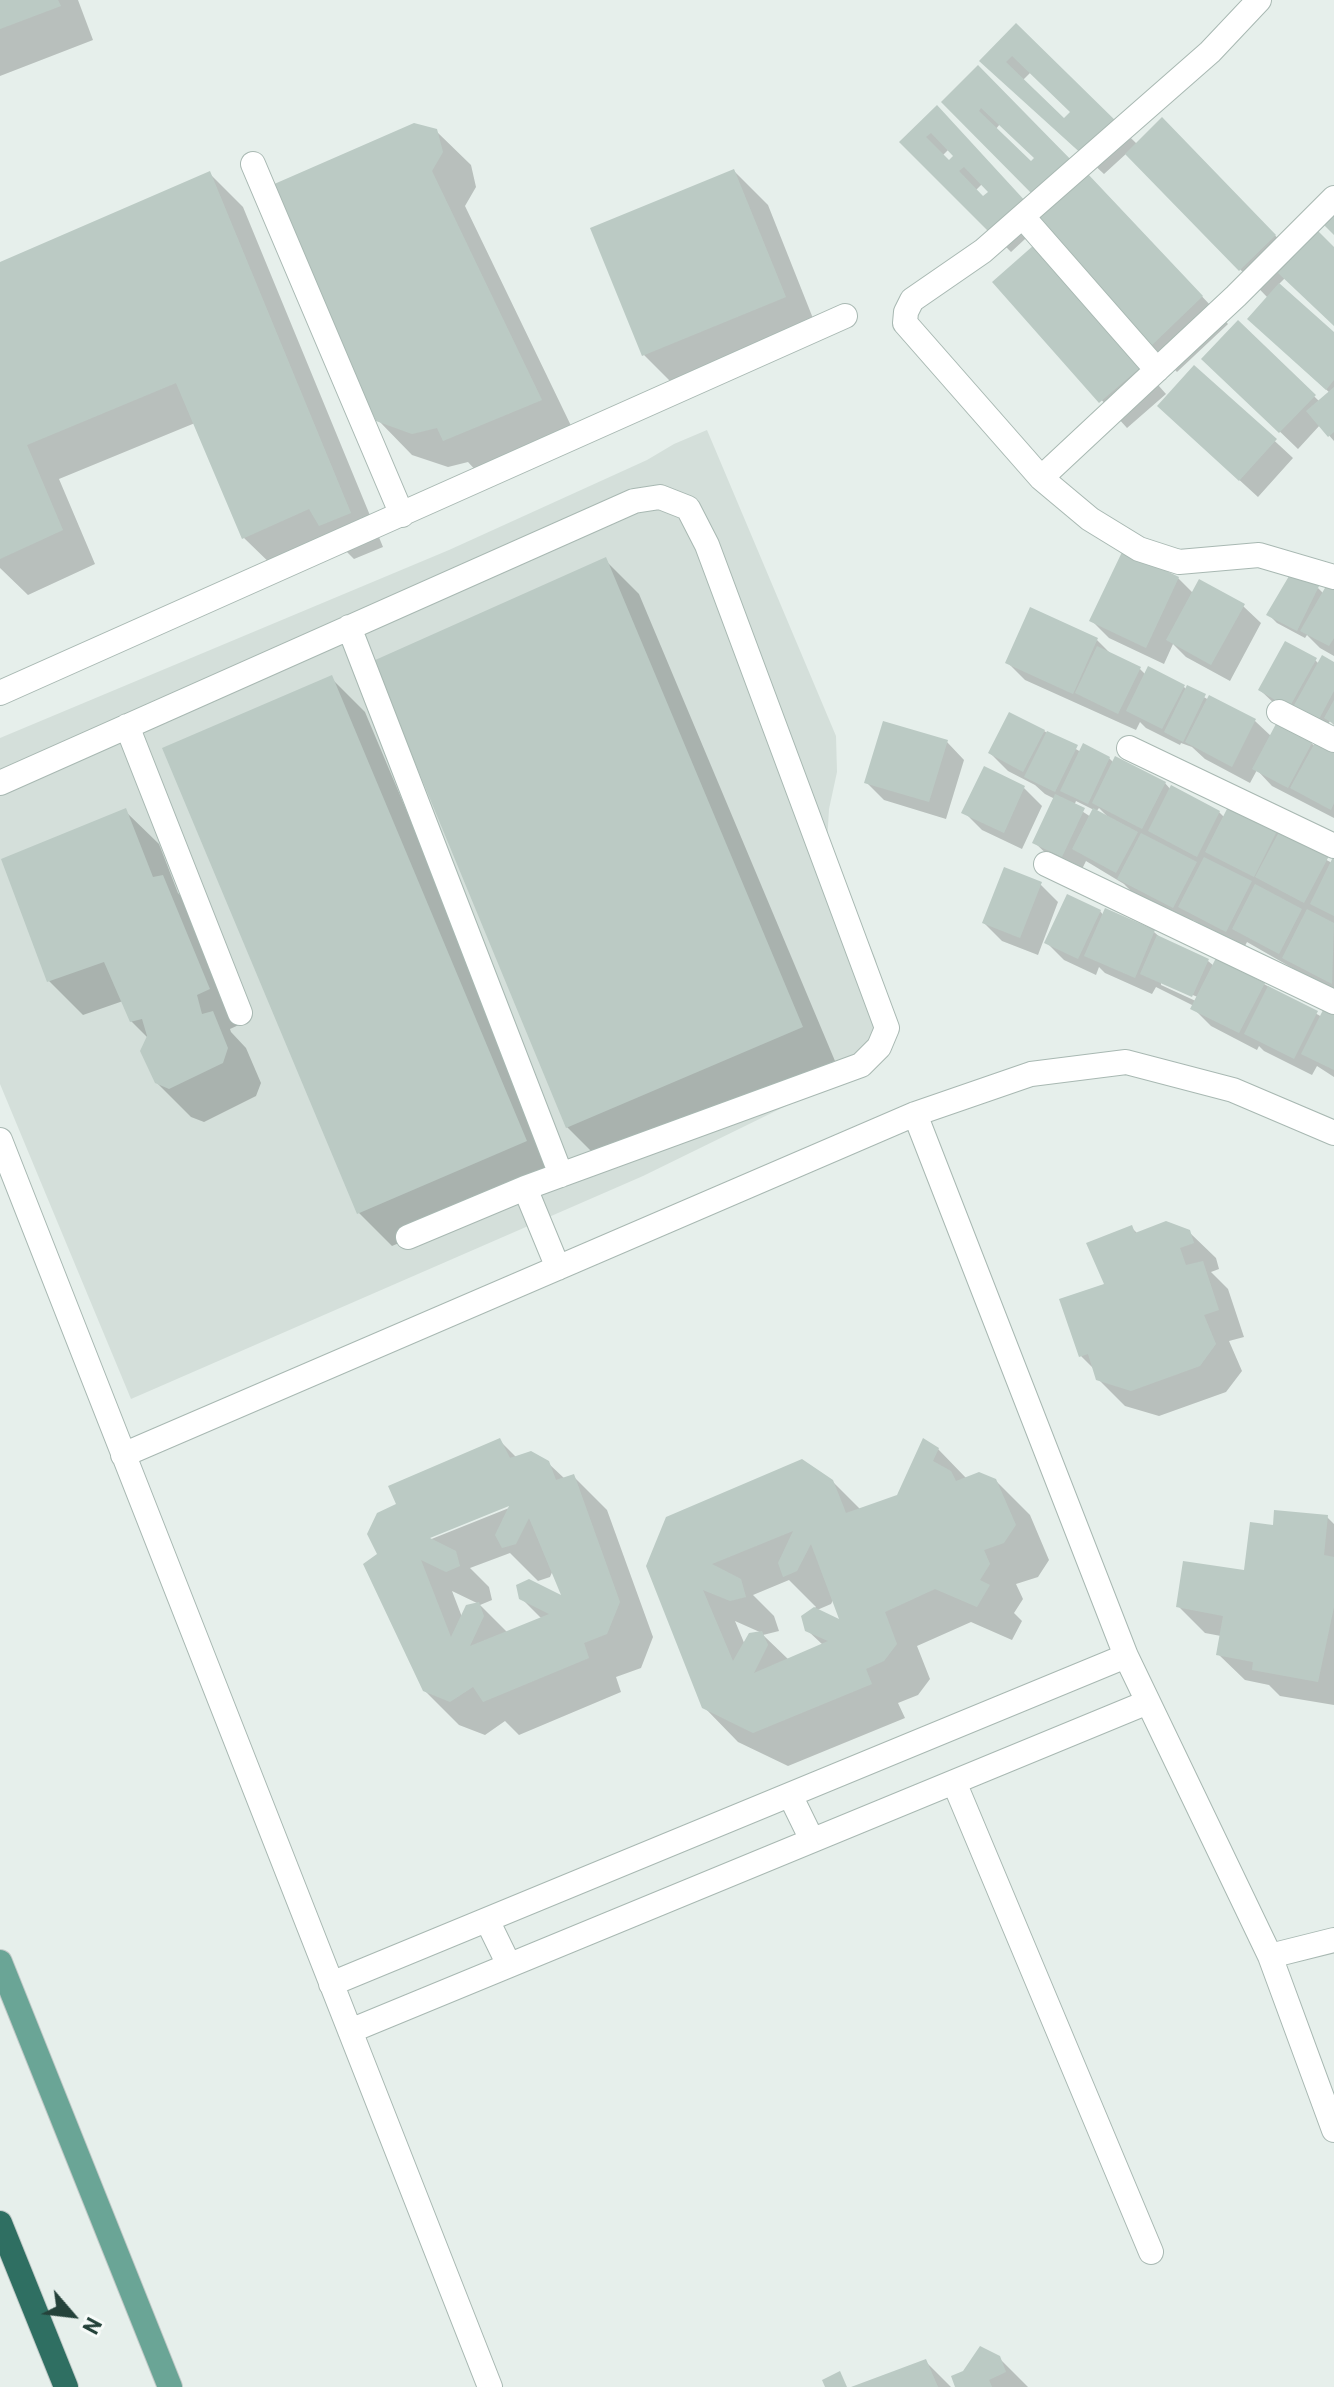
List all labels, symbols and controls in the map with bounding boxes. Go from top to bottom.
north arrow [32,2275,112,2355]
text: N [78,2314,108,2339]

